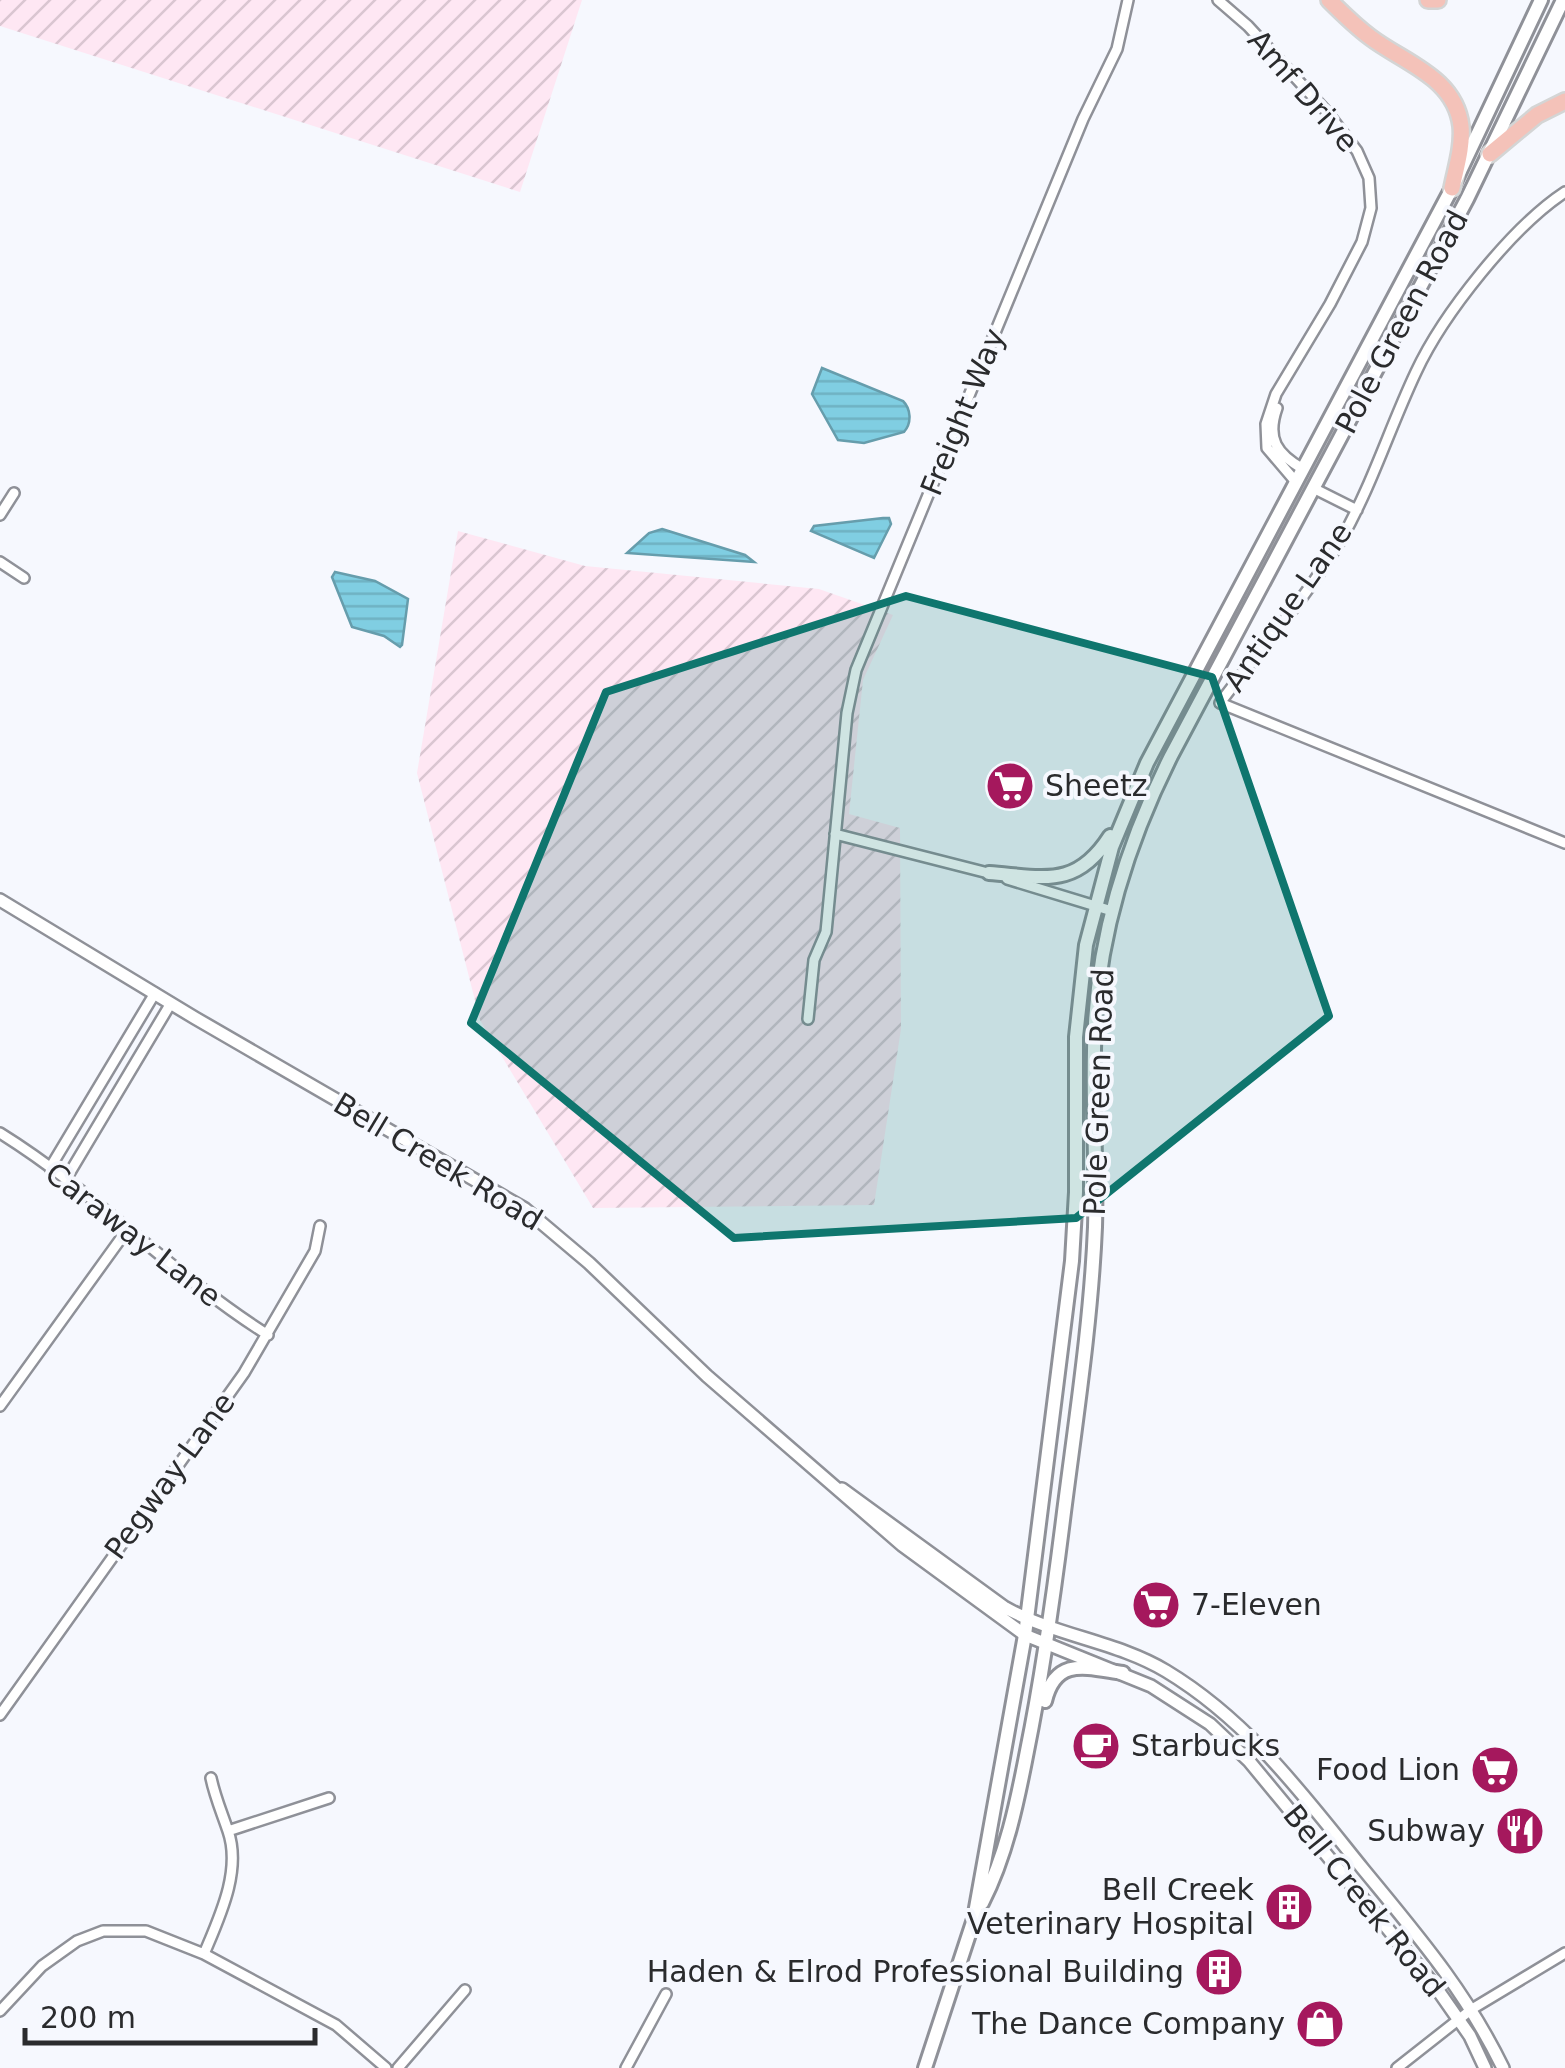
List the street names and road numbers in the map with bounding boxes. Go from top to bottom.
street label: Amf Drive [1241,23,1366,159]
street label: Pole Green Road [1328,204,1475,439]
street label: Freight Way [913,323,1012,500]
street label: Antique Lane [1216,515,1359,698]
street label: Pole Green Road [1077,968,1120,1216]
street label: Bell Creek Road [328,1086,549,1238]
street label: Caraway Lane [39,1155,228,1314]
street label: Pegway Lane [97,1386,242,1566]
street label: Bell Creek Road [1276,1798,1453,2004]

